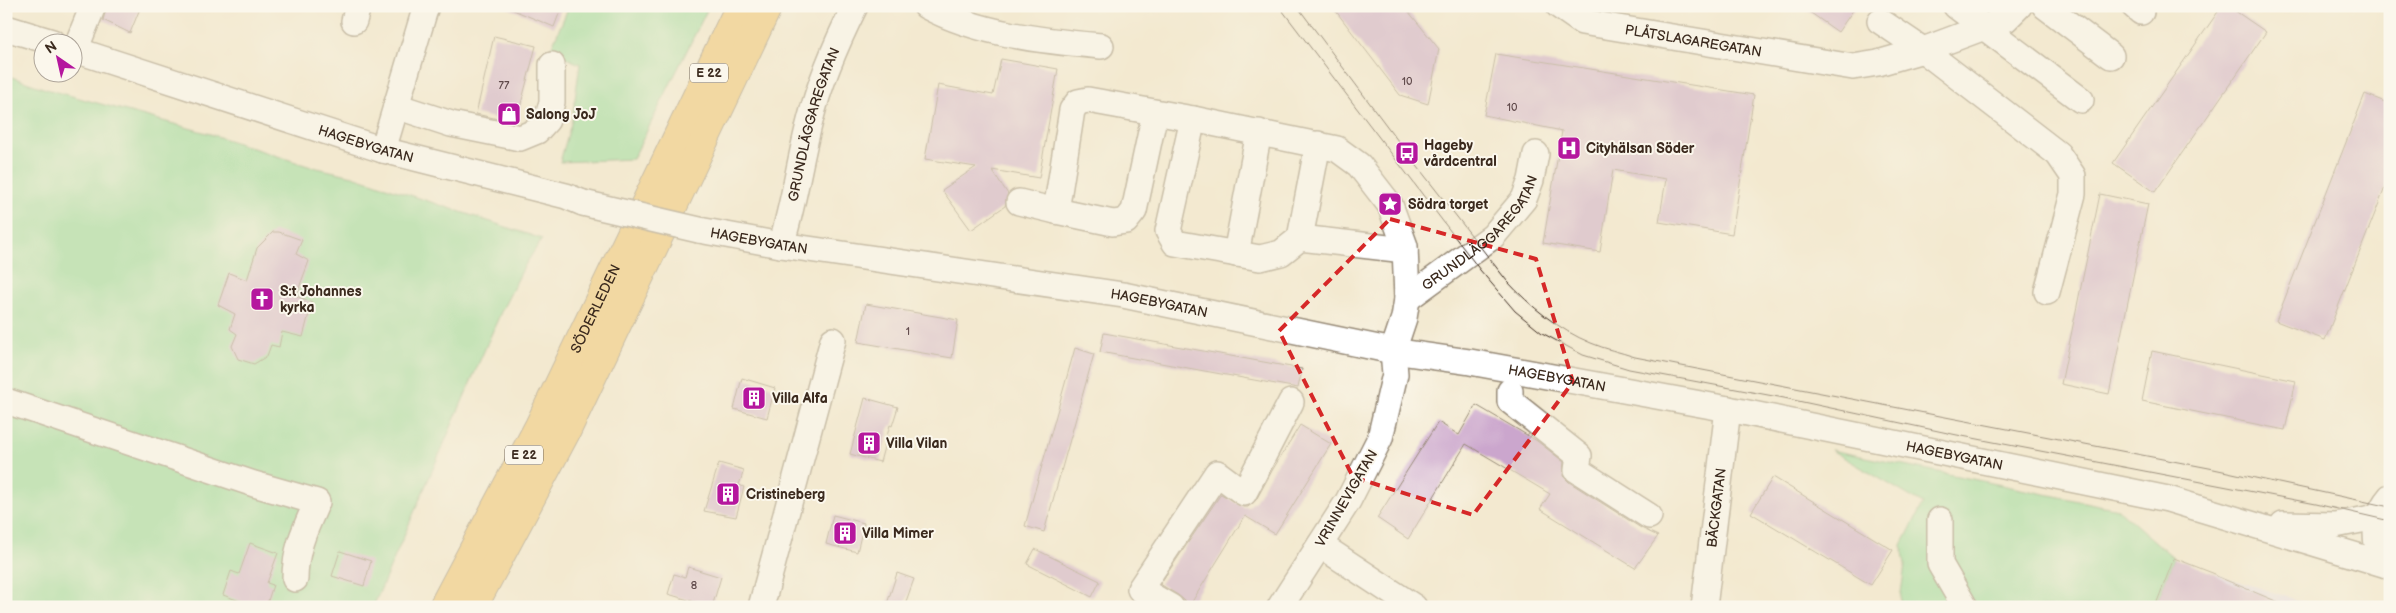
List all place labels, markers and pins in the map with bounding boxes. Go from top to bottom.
shop icon: Salong JoJ [496,101,522,127]
place label: Salong JoJ [526,106,597,123]
hospital icon: Cityhälsan Söder [1556,135,1582,161]
place label: Hageby vårdcentral [1423,137,1497,170]
bus stop icon: Hageby vårdcentral [1394,140,1420,166]
place label: Cityhälsan Söder [1586,140,1695,157]
place icon: Södra torget [1377,191,1403,217]
place label: Södra torget [1408,196,1488,213]
place label: S:t Johannes kyrka [280,283,362,316]
church icon: S:t Johannes kyrka [249,286,275,312]
building icon: Villa Alfa [741,385,767,411]
place label: Villa Alfa [772,390,828,407]
building icon: Villa Vilan [856,430,882,456]
place label: Villa Vilan [886,435,947,452]
building icon: Cristineberg [715,481,741,507]
place label: Cristineberg [746,486,825,503]
building icon: Villa Mimer [832,520,858,546]
place label: Villa Mimer [862,525,934,542]

